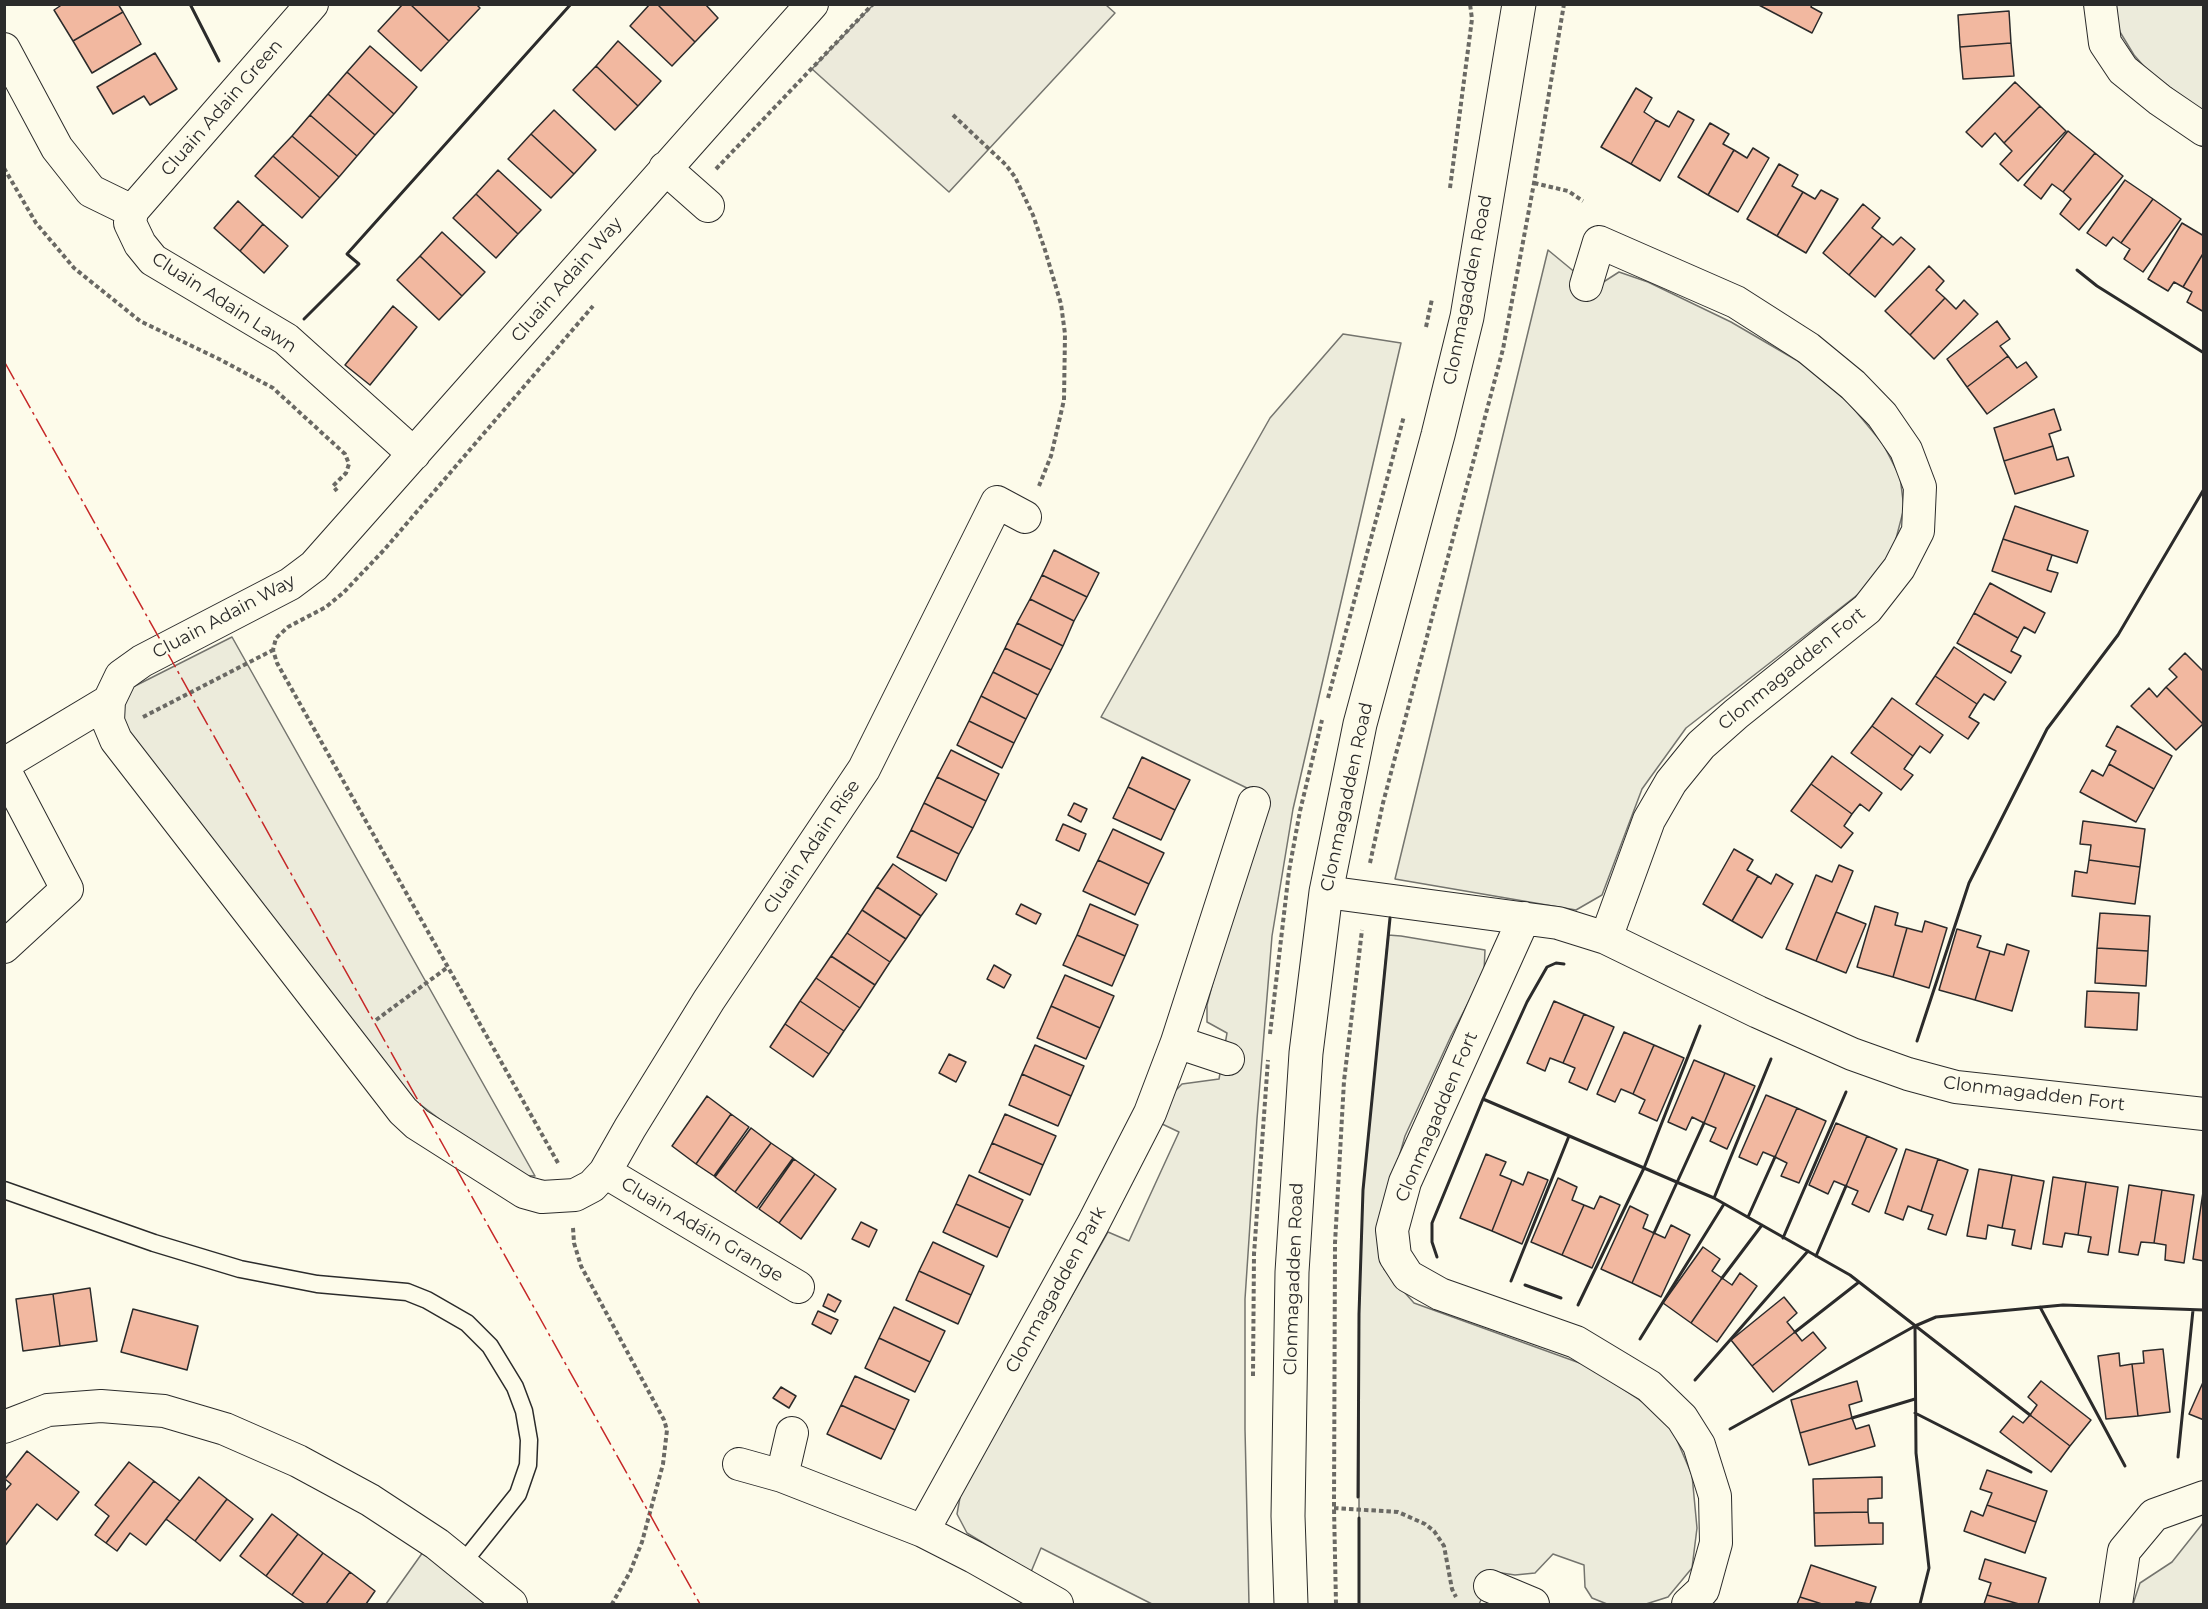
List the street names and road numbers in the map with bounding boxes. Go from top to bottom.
street label: Cluain Adain Green [157,35,287,181]
street label: Clonmagadden Road [1439,193,1497,387]
street label: Cluain Adain Way [507,213,627,347]
street label: Cluain Adain Lawn [147,248,301,358]
street label: Cluain Adain Way [149,570,299,664]
street label: Clonmagadden Fort [1714,603,1870,735]
street label: Clonmagadden Road [1316,700,1378,894]
street label: Cluain Adain Rise [759,776,865,918]
street label: Clonmagadden Fort [1391,1029,1483,1205]
street label: Clonmagadden Fort [1942,1072,2126,1116]
street label: Cluain Adáin Grange [617,1173,787,1287]
street label: Clonmagadden Road [1280,1182,1308,1376]
street label: Clonmagadden Park [1001,1203,1111,1377]

